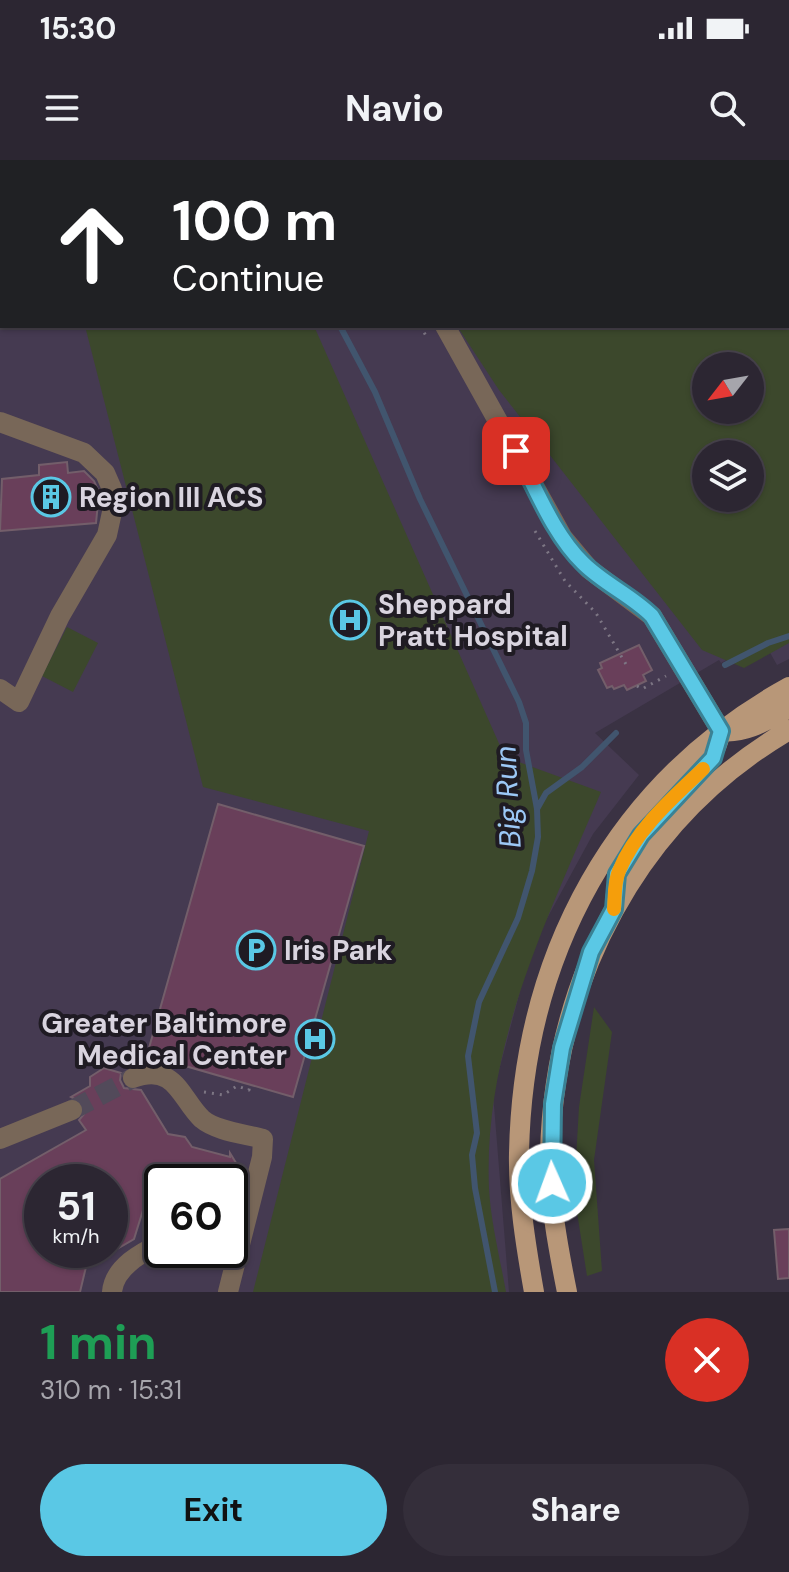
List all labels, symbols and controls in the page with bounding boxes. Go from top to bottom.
text: 15:30 [40,9,116,48]
text: Navio [345,85,444,132]
icon: menu [40,86,84,130]
icon: search [705,86,749,130]
text: 100 m [172,184,337,257]
icon: ahead [40,192,144,296]
text: Continue [172,255,324,302]
north arrow [692,352,764,424]
map controls [692,352,764,512]
pin [482,417,550,485]
icon: arrive [494,429,538,473]
button: layers [692,440,764,512]
building icon: Region III ACS [30,476,72,518]
place label: Region III ACS [79,479,263,516]
place label: Sheppard Pratt Hospital [378,586,568,655]
hospital icon: Sheppard Pratt Hospital [329,599,371,641]
water label: Big Run [485,745,530,849]
parking icon: Iris Park [235,929,277,971]
place label: Iris Park [284,932,393,969]
place label: Greater Baltimore Medical Center [41,1005,287,1074]
hospital icon: Greater Baltimore Medical Center [294,1018,336,1060]
position arrow [510,1141,594,1225]
speed limit sign: 60 [144,1164,248,1268]
text: 51 [56,1180,96,1232]
text: km/h [52,1223,100,1249]
text: 1 min [40,1311,157,1374]
button: close [665,1318,749,1402]
text: 310 m · 15:31 [40,1373,182,1407]
button: Exit [40,1464,387,1556]
button: Share [403,1464,749,1556]

